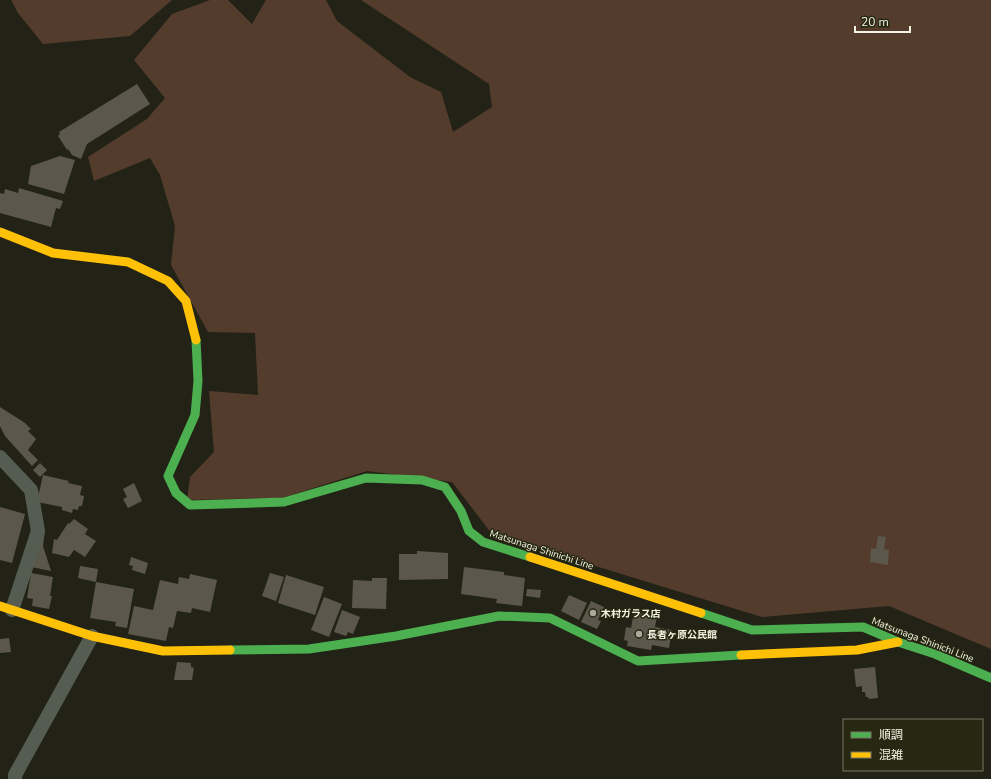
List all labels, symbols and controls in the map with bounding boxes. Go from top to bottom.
scale bar [855,8,910,34]
text: 20 m [861,14,889,30]
street label: Matsunaga Shinichi Line [488,527,595,573]
place label: 木村ガラス店 [600,607,661,621]
marker: 木村ガラス店 [588,608,598,618]
street label: Matsunaga Shinichi Line [869,614,976,666]
place label: 長者ヶ原公民館 [647,628,717,642]
marker: 長者ヶ原公民館 [634,629,644,639]
legend [843,719,983,771]
text: 順調 [879,727,903,743]
text: 混雑 [879,747,903,763]

